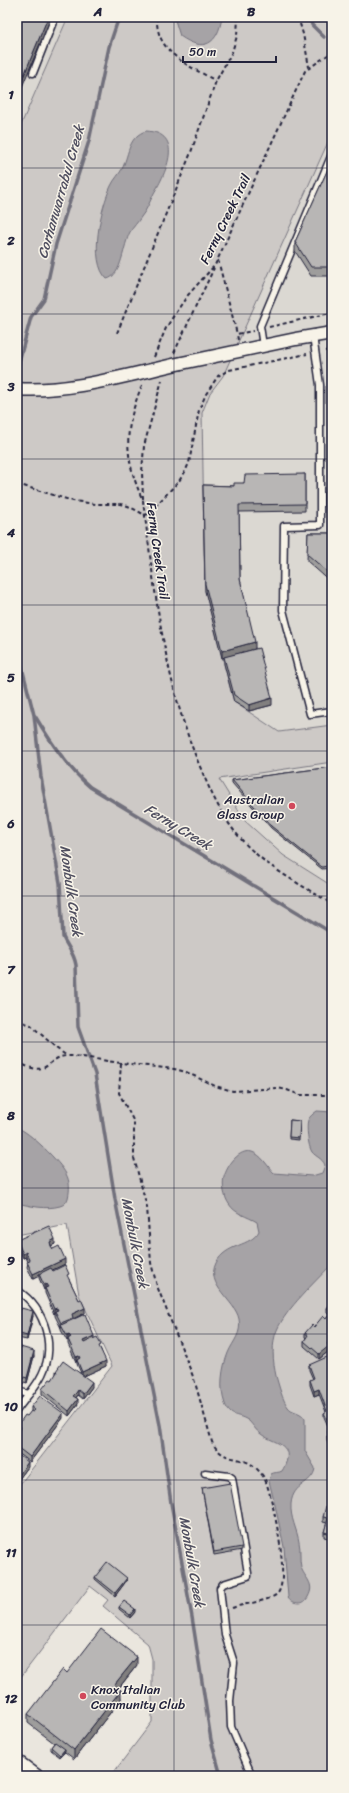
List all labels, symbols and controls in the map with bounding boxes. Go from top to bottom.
text: A [93,0,102,23]
text: B [247,0,256,23]
scale bar [183,38,276,64]
text: 50 m [189,41,216,63]
text: 1 [8,83,14,106]
water label: Corhanwarrabul Creek [30,121,92,262]
street label: Ferny Creek Trail [193,170,257,268]
text: 2 [6,229,15,252]
text: 3 [6,375,15,398]
street label: Ferny Creek Trail [140,501,176,601]
text: 4 [6,521,16,544]
text: 5 [7,666,15,689]
place label: Australian Glass Group [217,788,284,826]
water label: Ferny Creek [139,797,218,858]
marker: Australian Glass Group [287,801,297,811]
text: 6 [6,812,15,835]
water label: Monbulk Creek [52,844,90,940]
text: 7 [7,958,16,981]
text: 8 [6,1104,15,1127]
water label: Monbulk Creek [114,1195,156,1292]
text: 9 [7,1249,15,1272]
text: 10 [4,1395,18,1418]
water label: Monbulk Creek [172,1515,213,1611]
text: 11 [5,1541,17,1564]
place label: Knox Italian Community Club [91,1678,185,1716]
text: 12 [4,1687,18,1710]
marker: Knox Italian Community Club [78,1691,88,1701]

